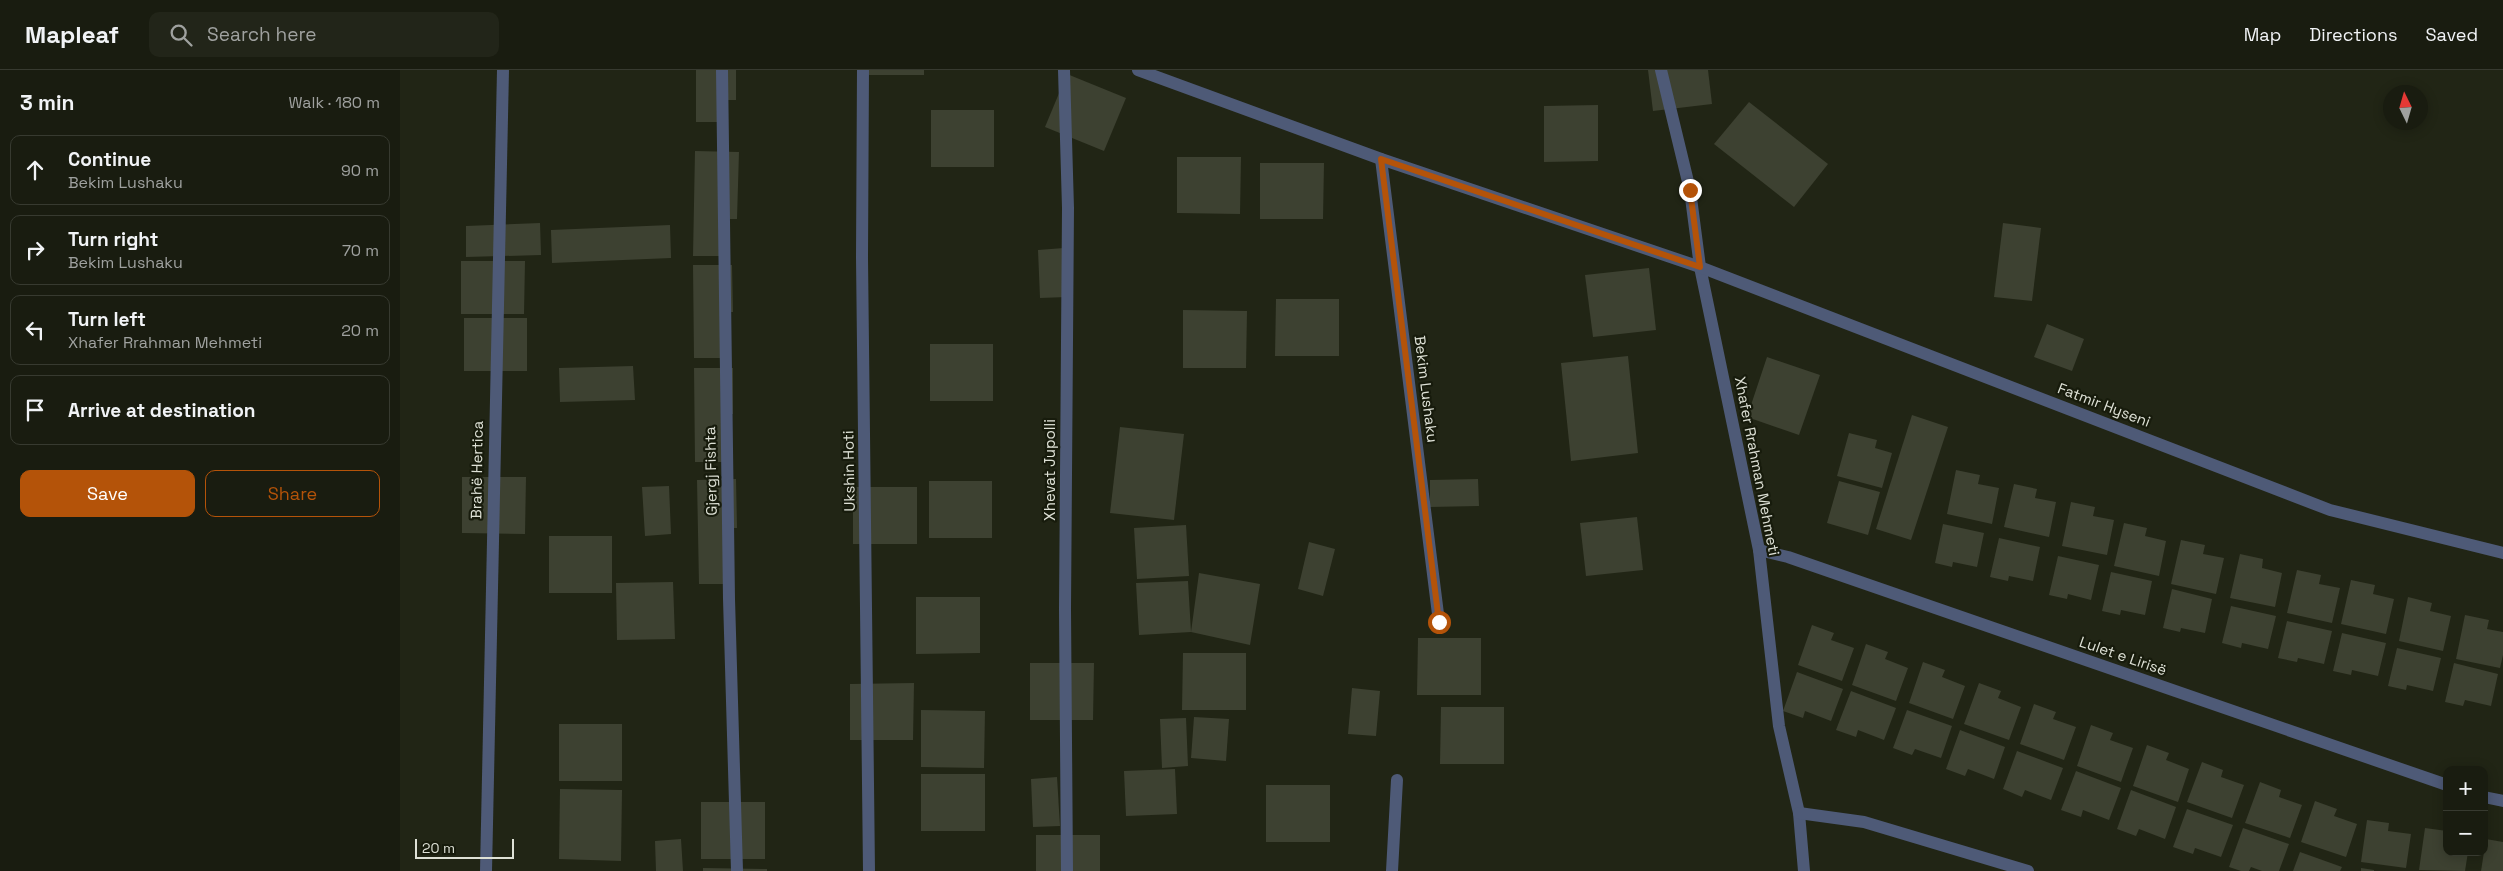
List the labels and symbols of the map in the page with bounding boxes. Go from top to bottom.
north arrow [2383,85,2428,130]
route end [1679,179,1702,202]
street label: Bekim Lushaku [1411,334,1442,443]
street label: Xhafer Rrahman Mehmeti [1731,375,1784,557]
street label: Fatmir Hyseni [2055,378,2153,431]
street label: Xhevat Jupolli [1040,419,1059,521]
street label: Brahë Hertica [466,420,487,519]
street label: Gjergj Fishta [700,426,721,516]
street label: Ukshin Hoti [838,430,859,512]
route start [1428,611,1451,634]
street label: Lulet e Lirisë [2077,632,2169,679]
scale bar [415,836,514,859]

